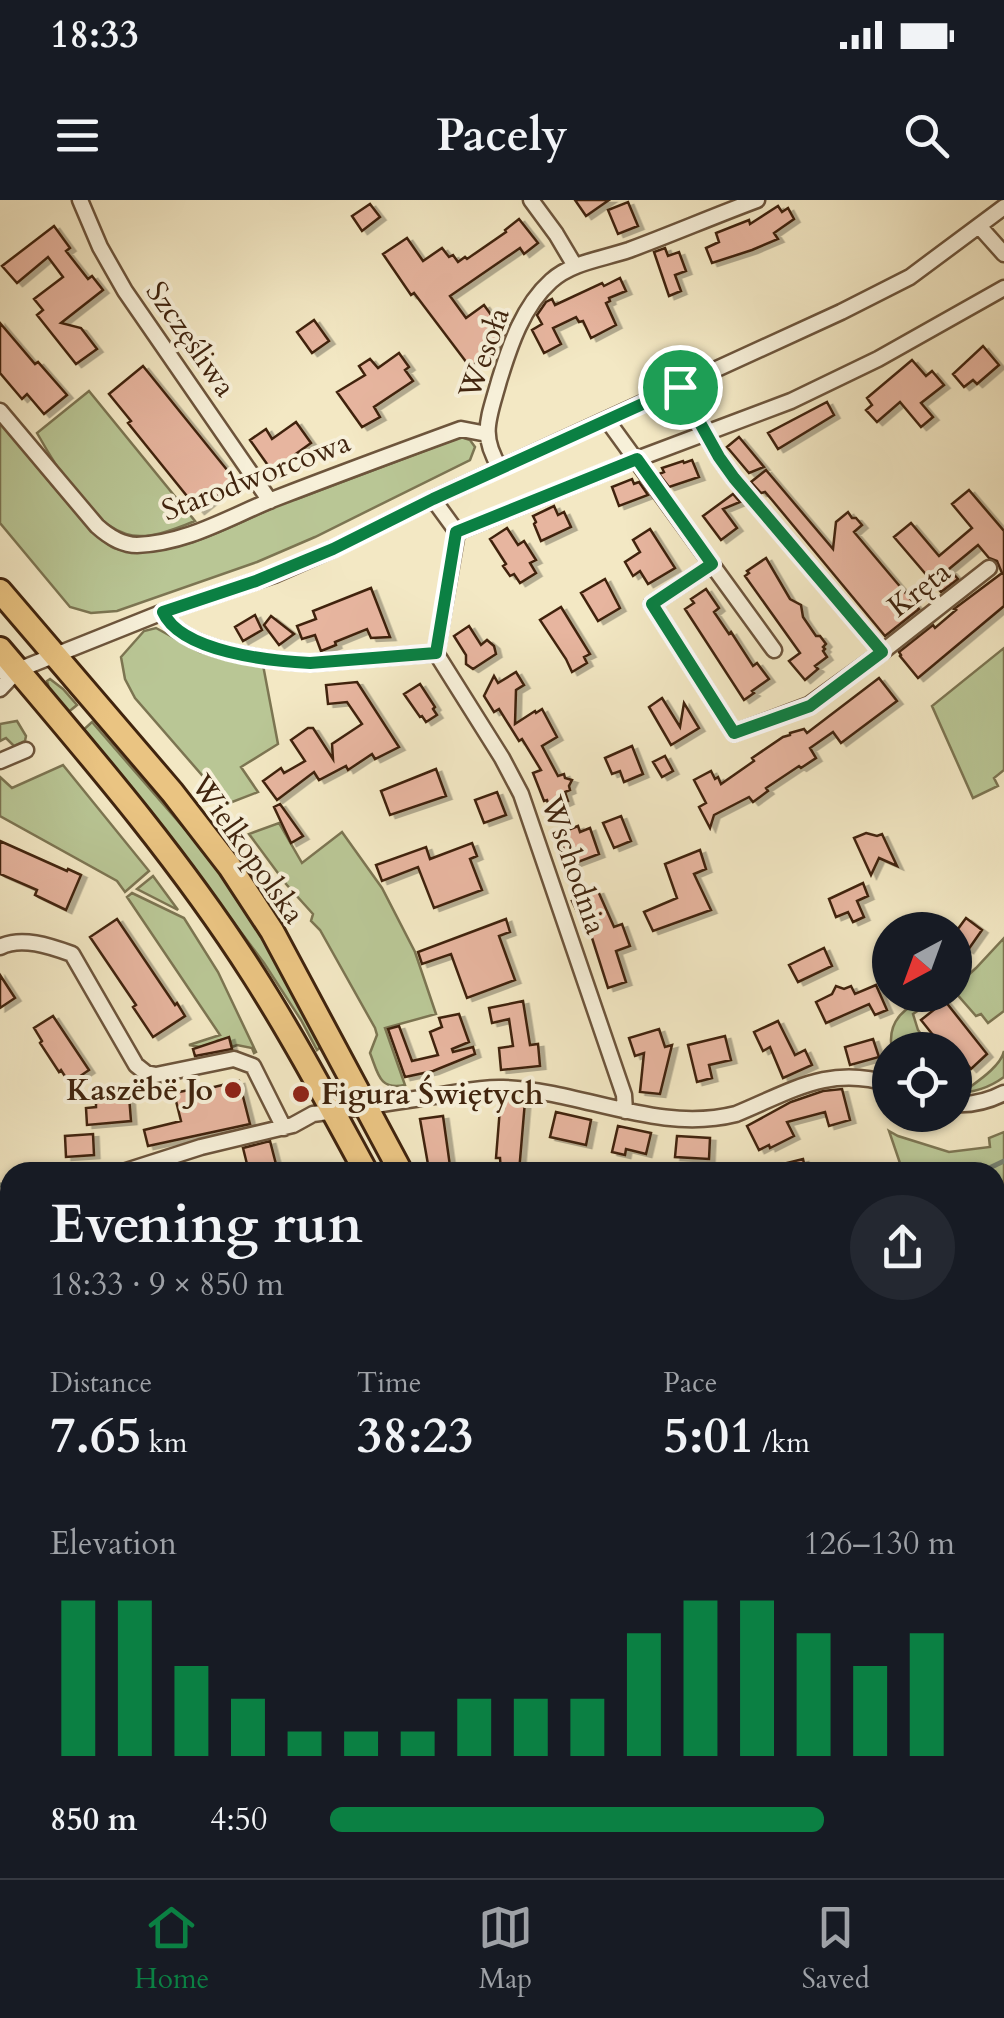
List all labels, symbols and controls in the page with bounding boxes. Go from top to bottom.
text: 18:33 [50,9,139,61]
text: Pacely [436,105,568,166]
icon: menu [50,108,105,163]
icon: search [899,108,954,163]
street label: Szczęśliwa [136,273,245,405]
street label: Wesoła [449,302,520,405]
pin [638,345,723,430]
icon: arrive [653,360,708,415]
street label: Starodworcowa [156,422,356,531]
street label: Kręta [879,552,959,627]
street label: Wielkopolska [180,765,314,932]
street label: Wschodnia [530,789,616,940]
north arrow [872,912,972,1012]
map controls [872,912,972,1132]
button: locate [872,1032,972,1132]
place label: Kaszëbë Jo [66,1070,213,1111]
place label: Figura Świętych [321,1074,544,1115]
marker: Kaszëbë Jo [222,1079,244,1101]
marker: Figura Świętych [290,1083,312,1105]
text: Evening run [50,1188,363,1262]
button: share [850,1195,955,1300]
text: 18:33 · 9 × 850 m [50,1263,284,1307]
text: Distance [50,1364,152,1402]
text: Time [357,1364,421,1402]
text: Pace [663,1364,717,1402]
text: 7.65 [50,1402,141,1470]
text: 38:23 [357,1402,474,1470]
text: 5:01 [663,1402,755,1470]
text: km [141,1424,188,1462]
text: /km [755,1424,810,1462]
text: Elevation [50,1522,177,1566]
text: 126–130 m [803,1522,955,1566]
text: 850 m [50,1798,137,1842]
text: 4:50 [210,1798,267,1842]
tab: Home [134,1900,209,1998]
tab: Map [478,1900,533,1998]
tab: Saved [802,1900,870,1998]

